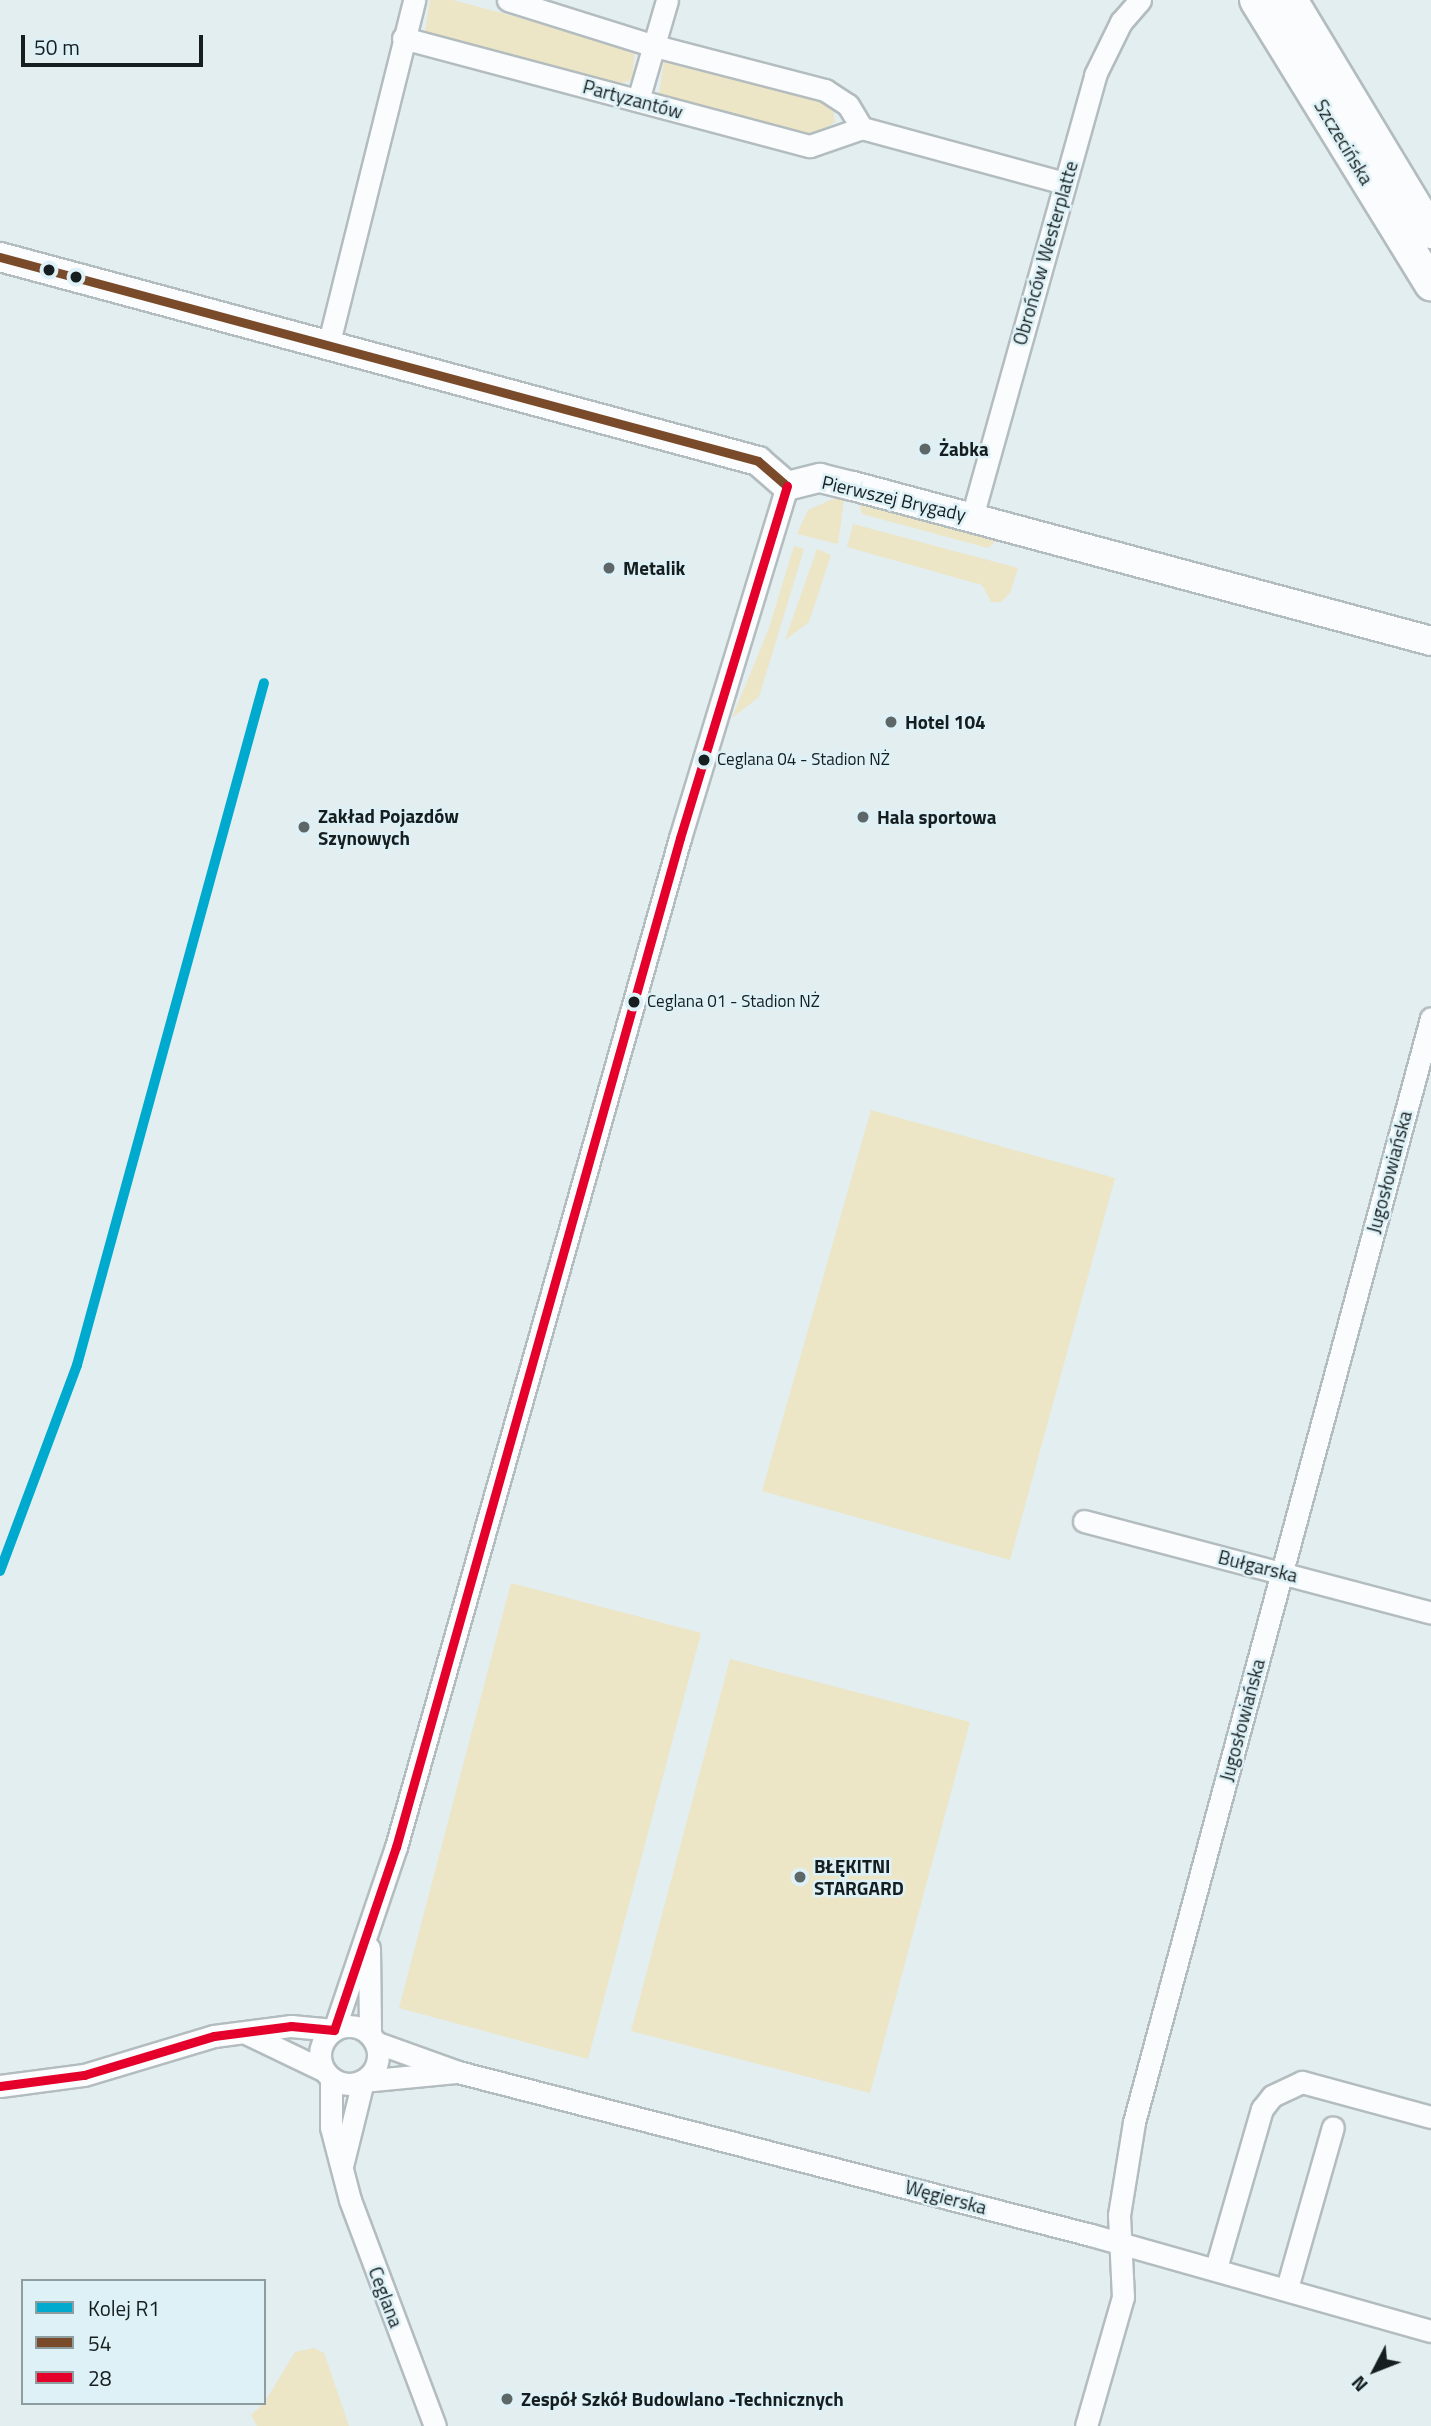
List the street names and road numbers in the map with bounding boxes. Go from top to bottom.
street label: Partyzantów [581,75,685,123]
street label: Szczecińska [1310,95,1378,189]
street label: Obrońców Westerplatte [1008,158,1082,348]
street label: Pierwszej Brygady [820,470,968,526]
street label: Jugosłowiańska [1362,1108,1416,1236]
street label: Bułgarska [1216,1545,1300,1587]
street label: Jugosłowiańska [1215,1656,1269,1784]
street label: Węgierska [903,2175,989,2219]
street label: Ceglana [364,2263,408,2331]

